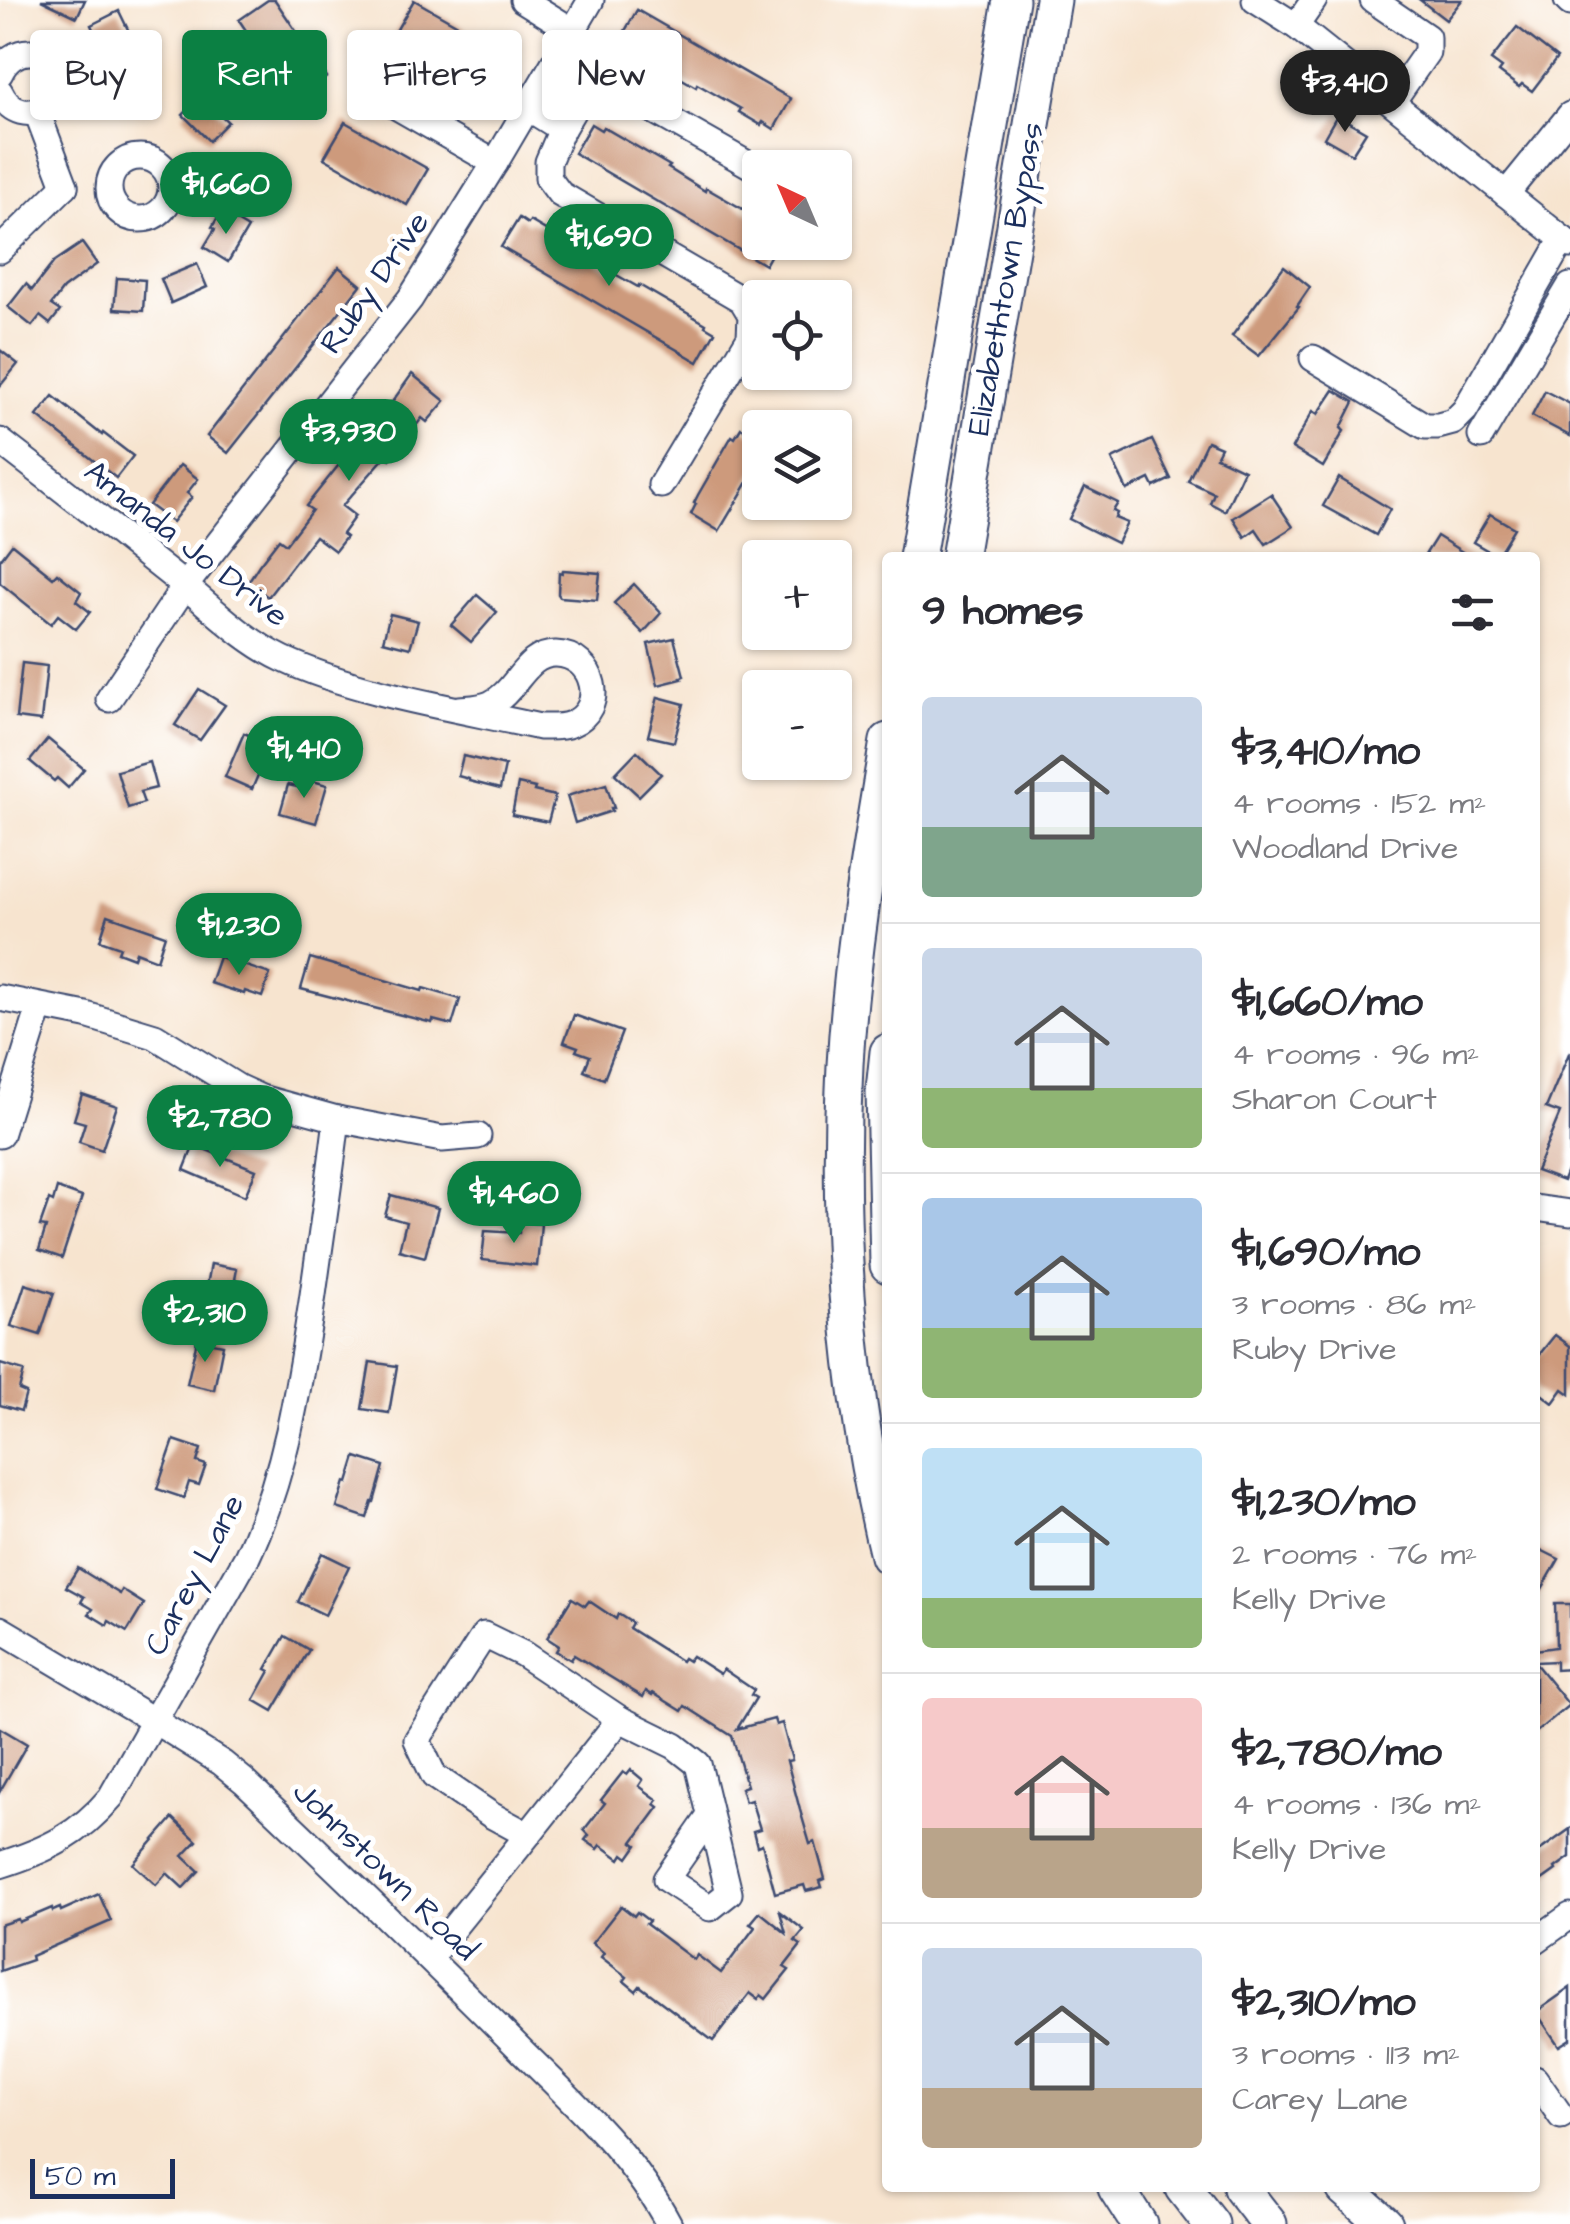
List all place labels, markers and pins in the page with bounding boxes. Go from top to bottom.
pin: $3,410 [1264,50,1426,135]
pin: $1,660 [145,152,307,237]
pin: $1,690 [528,204,690,289]
pin: $3,930 [268,399,430,484]
pin: $1,410 [223,716,385,801]
pin: $1,230 [158,893,320,978]
pin: $2,780 [139,1085,301,1170]
pin: $1,460 [433,1161,595,1246]
pin: $2,310 [124,1280,286,1365]

